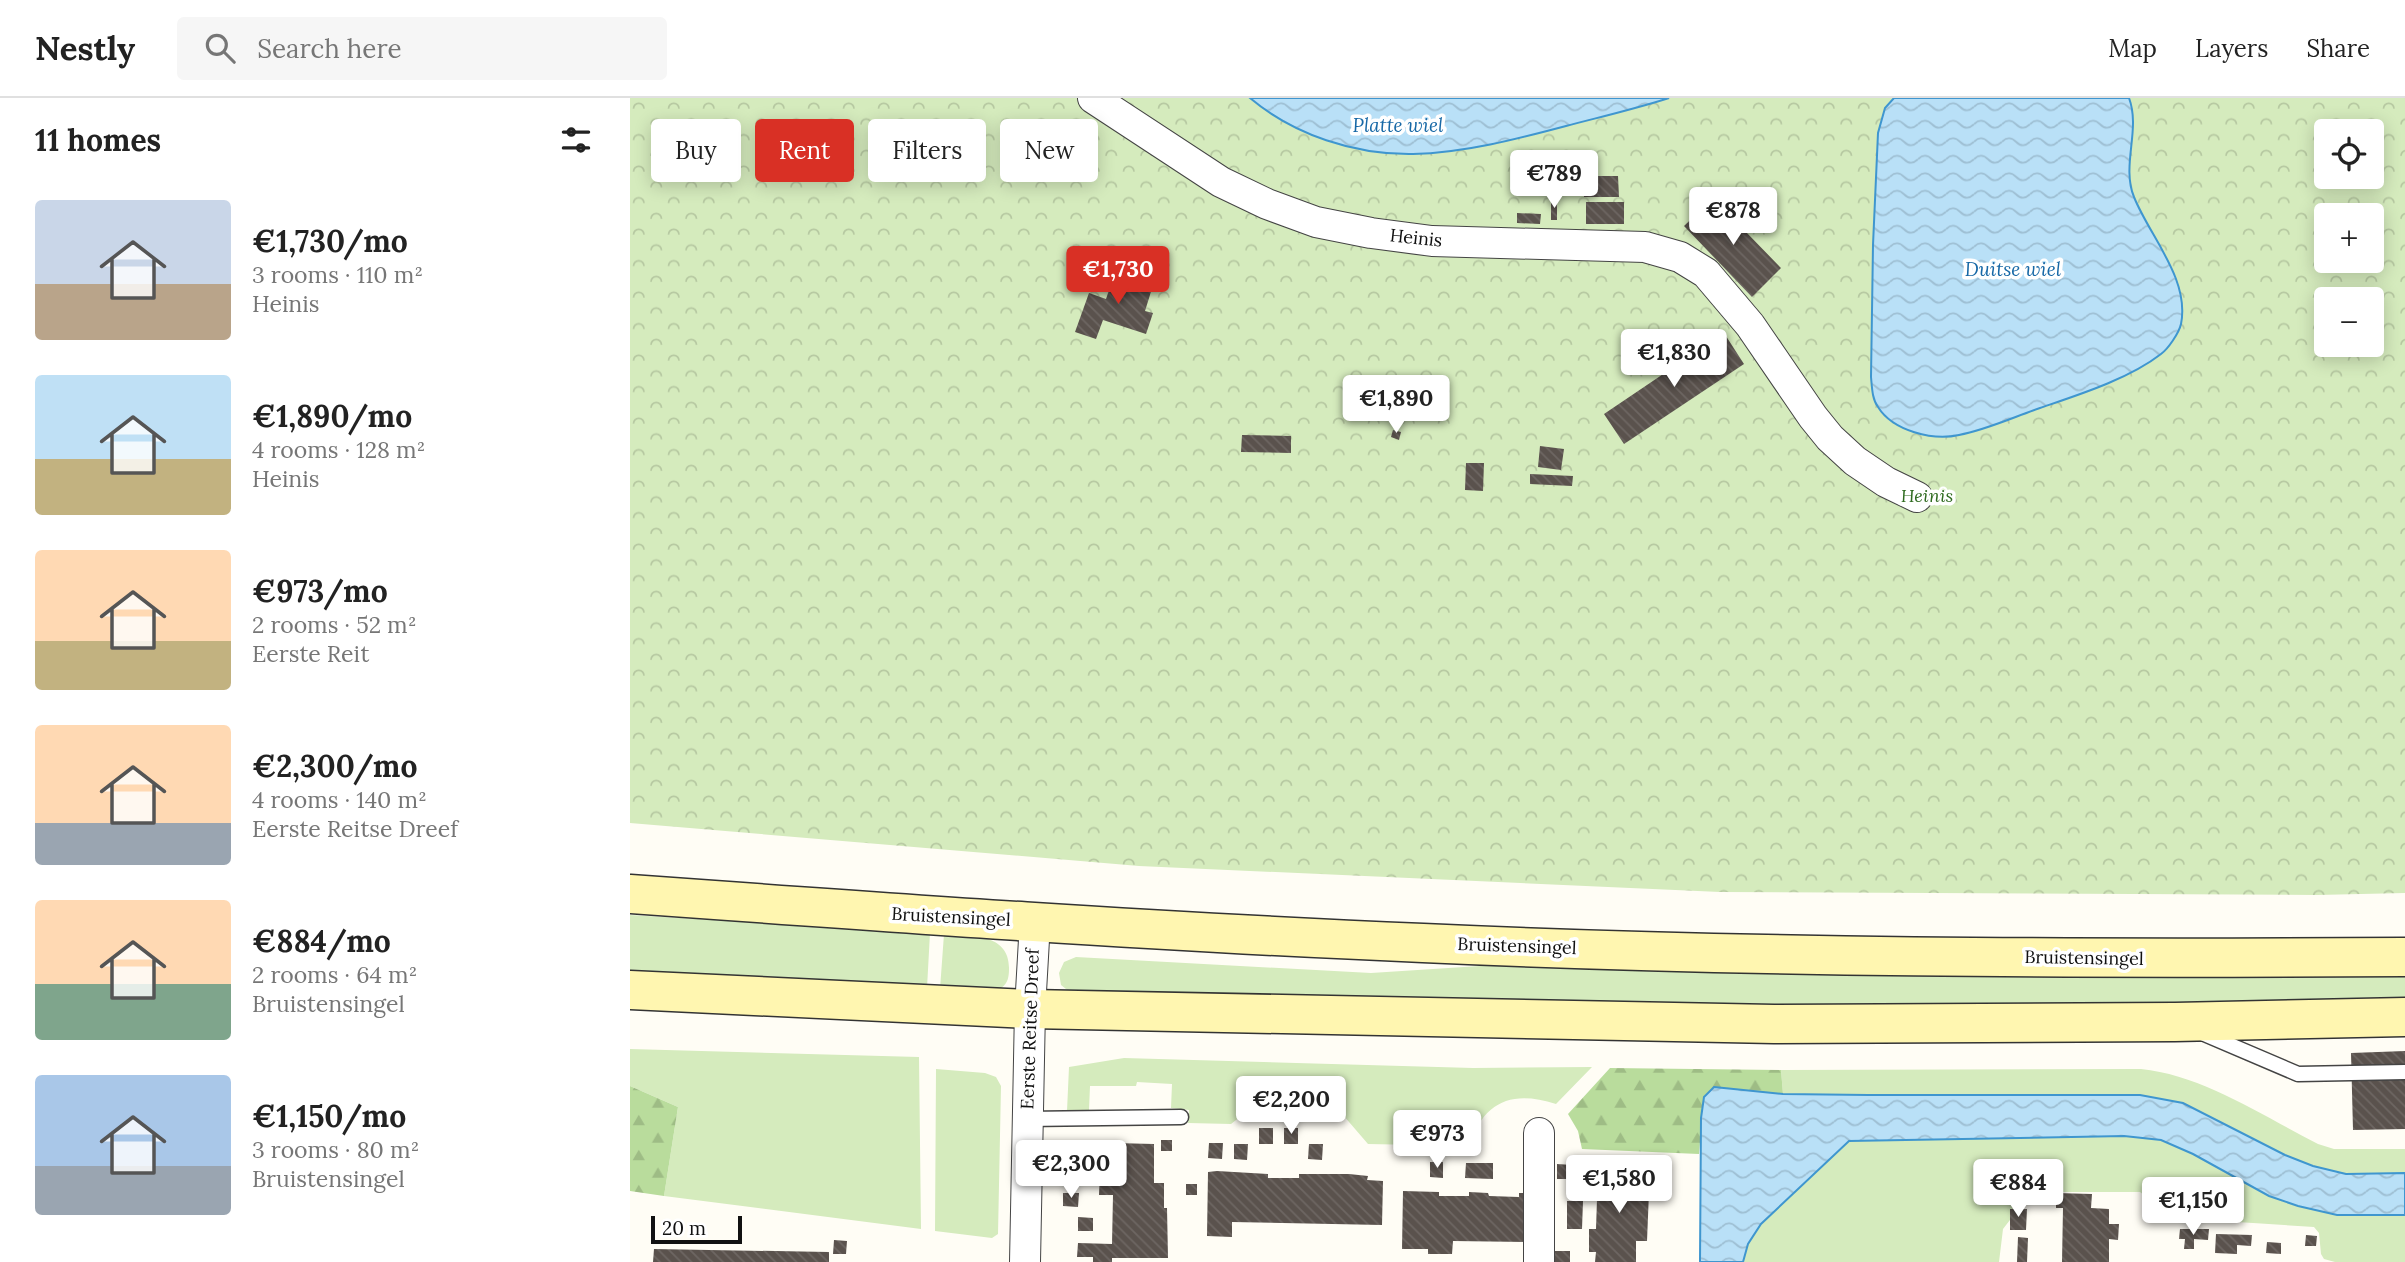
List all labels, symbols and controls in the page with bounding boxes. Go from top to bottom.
search box [177,17,667,80]
text: Nestly [35,27,135,69]
icon: search [201,29,239,67]
text: Search here [257,32,402,65]
text: Map [2108,33,2157,64]
text: Layers [2195,33,2268,64]
text: Share [2306,33,2370,64]
water label: Platte wiel [1353,113,1444,137]
chip: Buy [651,119,741,182]
chip: Rent [755,119,854,182]
chip: Filters [868,119,986,182]
chip: New [1000,119,1098,182]
map controls [2314,119,2384,357]
button: locate [2314,119,2384,189]
text: 11 homes [35,121,161,159]
icon: filters [557,121,595,159]
pin: €789 [1513,150,1595,210]
text: €789 [1526,158,1582,187]
pin: €878 [1692,188,1774,247]
text: €878 [1705,195,1761,224]
button: + [2314,203,2384,273]
text: €1,730/mo [252,222,408,260]
street label: Heinis [1389,223,1444,252]
icon: home [91,228,175,312]
pin: €1,730 [1061,246,1175,306]
text: €1,730 [1082,254,1154,283]
water label: Duitse wiel [1965,257,2062,281]
text: 3 rooms · 110 m² [252,260,423,289]
button: − [2314,287,2384,357]
text: Heinis [252,289,319,318]
pin: €1,830 [1617,330,1731,389]
text: €1,830 [1637,337,1711,366]
pin: €1,890 [1339,376,1453,435]
text: €1,890 [1359,383,1433,412]
text: €1,890/mo [252,397,412,435]
icon: home [91,403,175,487]
text: 4 rooms · 128 m² [252,435,425,464]
text: Heinis [252,464,319,493]
park label: Heinis [1901,484,1953,507]
text: €973/mo [252,572,388,610]
icon: home [91,578,175,662]
text: 2 rooms · 52 m² [252,610,417,639]
text: Eerste Reit [252,639,369,668]
text: €2,300/mo [252,747,417,785]
icon: home [91,753,175,837]
text: 4 rooms · 140 m² [252,785,427,814]
text: Eerste Reitse Dreef [252,814,458,843]
street label: Bruistensingel [891,902,1011,931]
text: €884/mo [252,922,391,960]
icon: home [91,928,175,1012]
street label: Bruistensingel [1457,932,1577,959]
street label: Bruistensingel [2024,945,2144,970]
street label: Eerste Reitse Dreef [1015,946,1044,1110]
text: 2 rooms · 64 m² [252,960,417,989]
text: Bruistensingel [252,989,405,1018]
pin: €2,200 [1234,1076,1348,1136]
text: €2,200 [1252,1084,1330,1113]
text: €1,150/mo [252,1097,406,1135]
icon: home [91,1103,175,1187]
pin: €973 [1396,1110,1478,1170]
text: €973 [1409,1118,1465,1147]
text: 3 rooms · 80 m² [252,1135,419,1164]
pin: €2,300 [1014,1140,1128,1200]
text: €2,300 [1032,1148,1110,1177]
pin: €1,580 [1562,1156,1676,1215]
pin: €884 [1977,1160,2059,1219]
text: €1,580 [1582,1163,1656,1192]
text: Bruistensingel [252,1164,405,1193]
text: €884 [1989,1167,2047,1196]
pin: €1,150 [2136,1178,2250,1237]
text: €1,150 [2158,1185,2228,1214]
scale bar [651,1213,742,1245]
text: 20 m [662,1216,706,1240]

